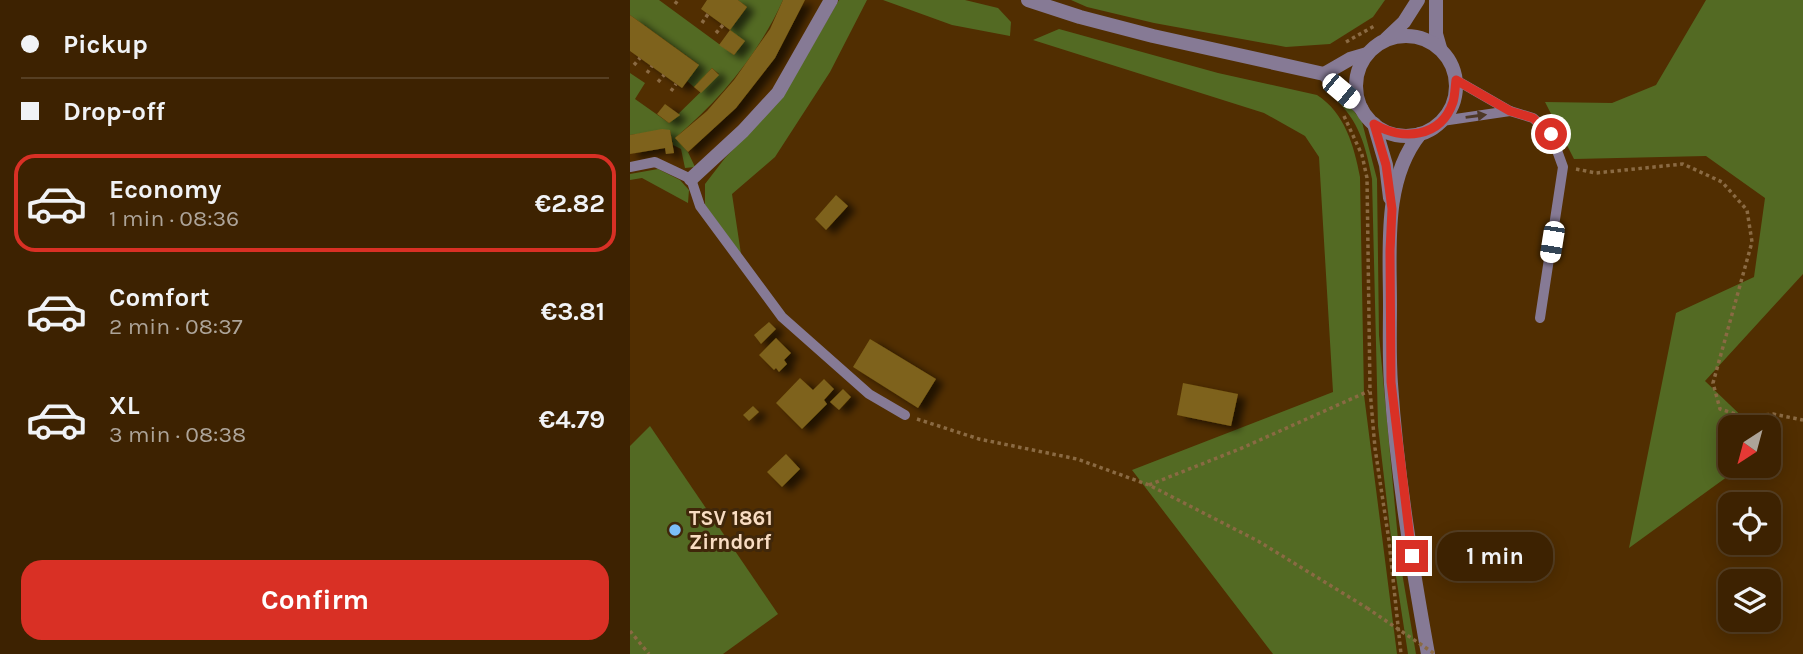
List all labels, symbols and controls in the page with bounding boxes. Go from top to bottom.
text: Pickup [63,29,148,60]
car [1319,69,1364,113]
text: Drop-off [63,96,165,127]
one-way arrow [1465,110,1487,121]
route start [1535,118,1567,150]
icon: car [25,172,88,235]
text: Economy [109,174,221,205]
text: €2.82 [535,188,605,219]
text: 1 min · 08:36 [109,205,239,232]
car [1539,220,1566,264]
icon: car [25,280,88,343]
text: Comfort [109,282,210,313]
text: €3.81 [541,296,605,327]
text: 2 min · 08:37 [109,313,243,340]
icon: car [25,388,88,451]
text: XL [109,390,140,421]
text: €4.79 [539,404,605,435]
north arrow [1718,415,1782,478]
map controls [1718,415,1781,632]
text: 3 min · 08:38 [109,421,246,448]
button: locate [1718,492,1781,555]
place label: TSV 1861 Zirndorf [689,506,773,554]
marker: TSV 1861 Zirndorf [667,522,683,538]
callout: 1 min [1436,532,1552,580]
route end [1396,540,1428,572]
text: 1 min [1466,543,1524,570]
button: Confirm [21,560,609,640]
button: layers [1718,569,1781,632]

